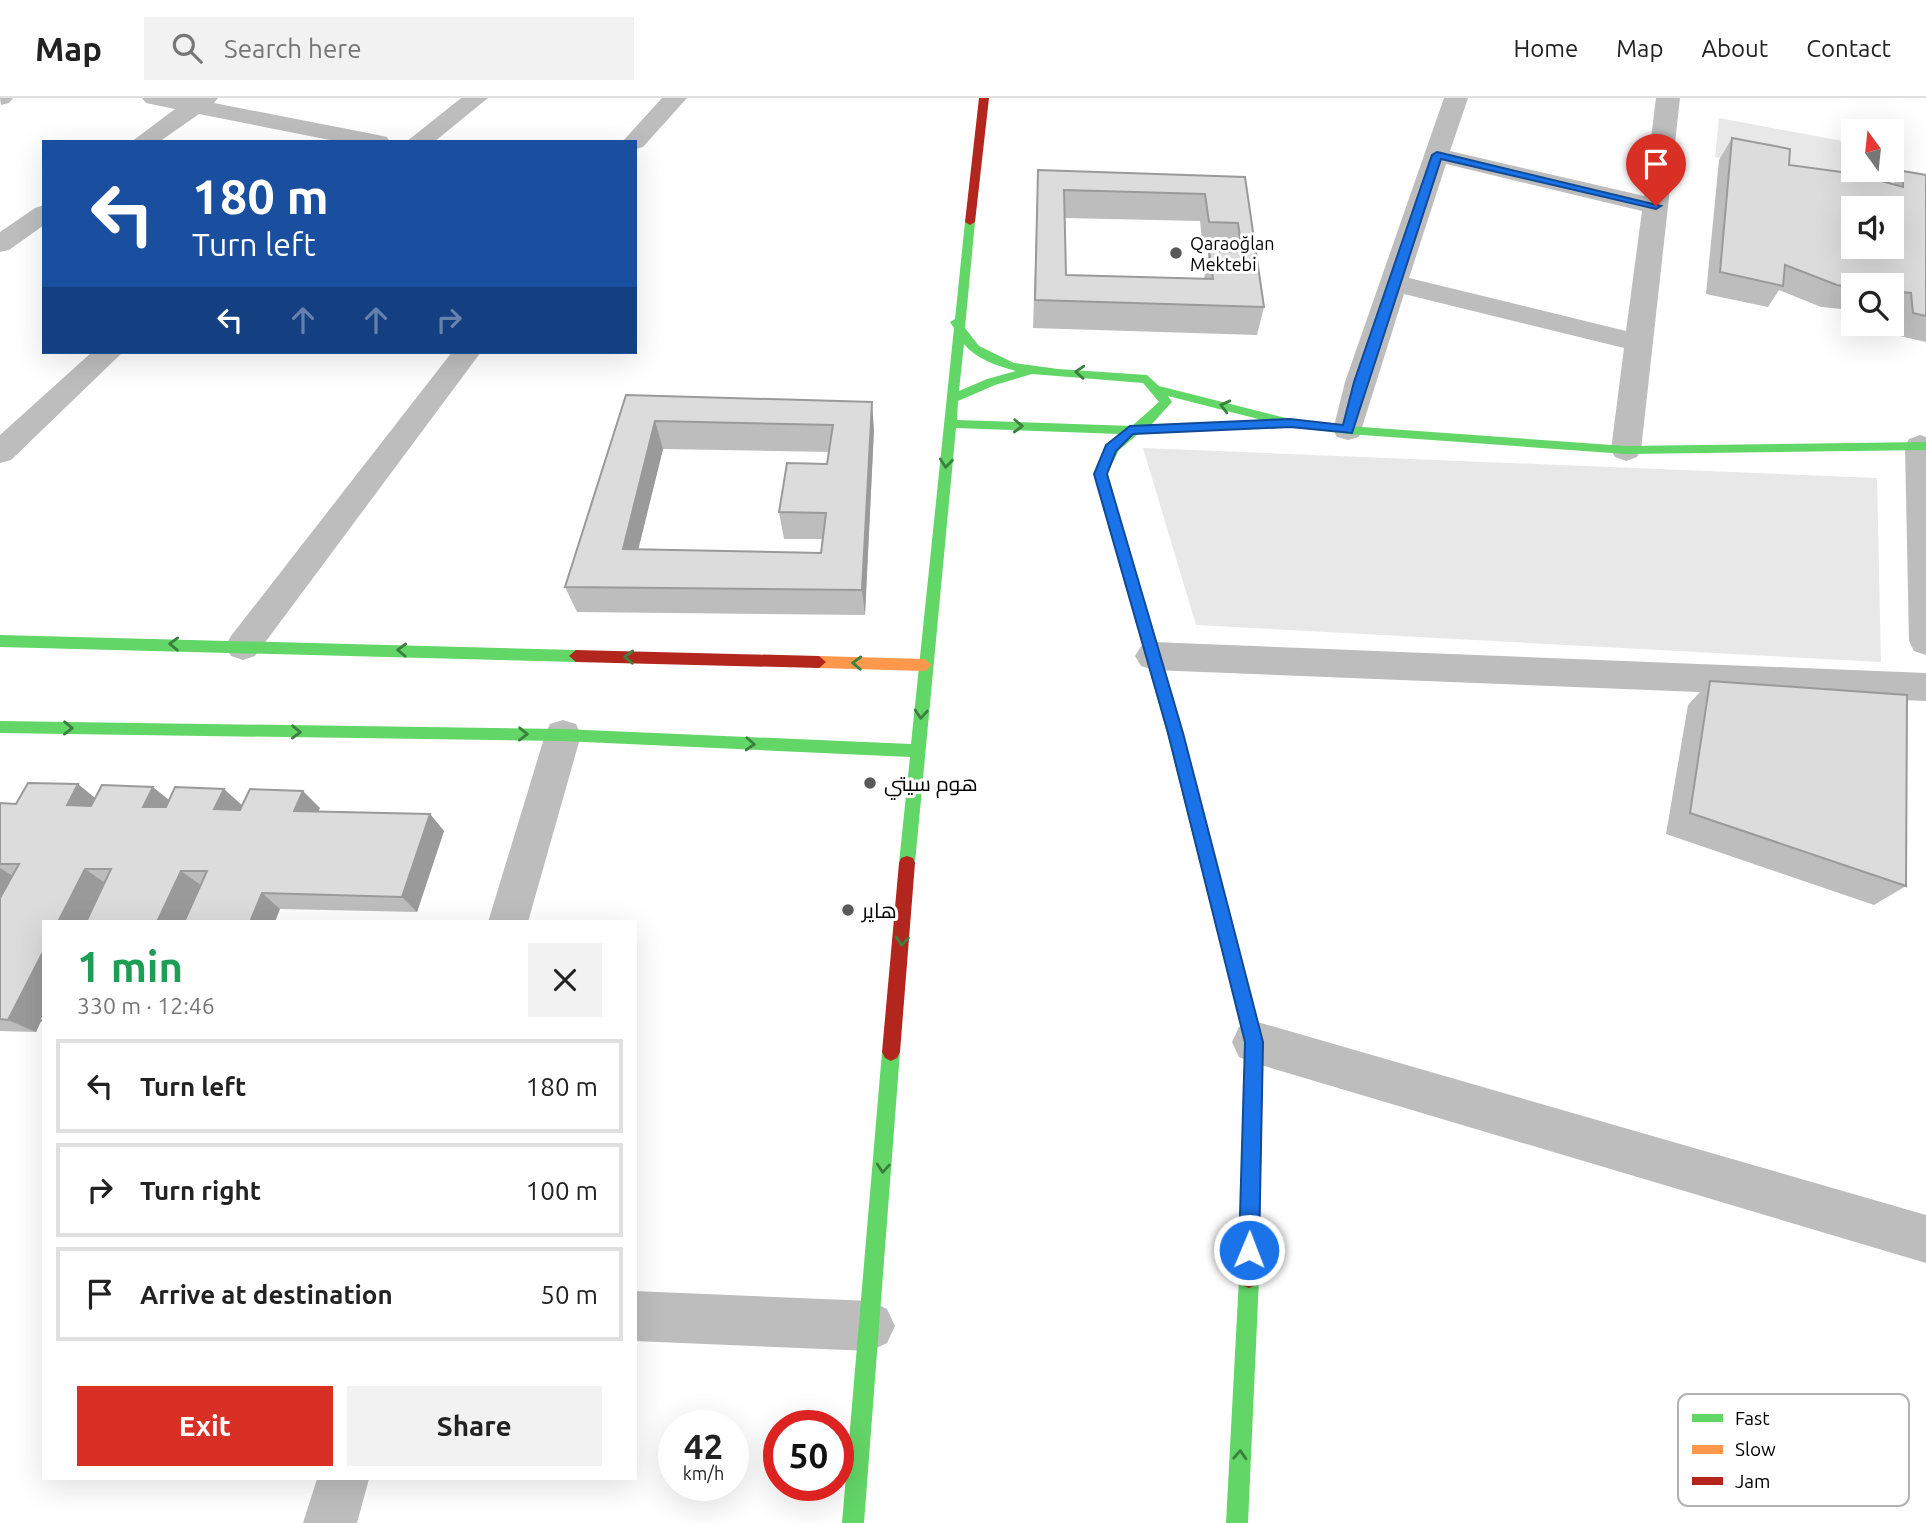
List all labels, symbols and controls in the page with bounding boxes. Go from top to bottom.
search box [144,17,634,80]
icon: search [168,29,206,67]
text: Map [35,30,102,67]
text: Search here [224,34,362,63]
text: Home [1513,35,1578,62]
text: Map [1616,35,1663,62]
text: About [1701,35,1768,62]
text: Contact [1806,35,1891,62]
north arrow [1841,119,1904,182]
map controls [1841,119,1904,336]
pin [1626,134,1686,206]
icon: arrive [1637,145,1675,183]
icon: left [77,168,168,259]
text: 180 m [192,168,329,223]
button: sound [1841,196,1904,259]
text: Turn left [192,226,316,262]
place label: Qaraoğlan Mektebi [1190,233,1274,274]
marker: Qaraoğlan Mektebi [1168,245,1184,261]
button: search [1841,273,1904,336]
icon: left [211,301,249,339]
icon: ahead [284,301,322,339]
icon: ahead [357,301,395,339]
icon: right [430,301,468,339]
one-way arrow [1075,365,1086,380]
one-way arrow [1219,400,1231,414]
one-way arrow [1013,419,1024,434]
one-way arrow [938,458,953,469]
one-way arrow [169,637,180,652]
one-way arrow [396,643,407,658]
one-way arrow [624,649,635,664]
one-way arrow [851,656,862,671]
one-way arrow [914,709,929,720]
one-way arrow [63,720,74,736]
one-way arrow [290,724,301,739]
one-way arrow [518,726,529,742]
one-way arrow [745,736,756,751]
place label: هوم سيتي [884,771,978,800]
marker: هوم سيتي [862,775,878,791]
place label: هاير [861,898,897,923]
marker: هاير [840,902,856,918]
one-way arrow [895,936,910,947]
text: 1 min [77,943,183,990]
button: close [528,943,602,1017]
text: 330 m · 12:46 [77,993,215,1018]
icon: left [81,1067,119,1105]
text: Turn left [140,1072,246,1101]
text: 180 m [526,1072,598,1101]
one-way arrow [876,1162,891,1173]
icon: right [81,1171,119,1209]
text: Turn right [140,1176,261,1205]
text: 100 m [526,1176,598,1205]
position arrow [1212,1213,1286,1287]
icon: arrive [81,1275,119,1313]
text: Arrive at destination [140,1280,393,1309]
text: 50 m [540,1280,598,1309]
button: Exit [77,1386,333,1466]
button: Share [347,1386,602,1466]
legend [1678,1394,1909,1506]
text: Fast [1735,1407,1770,1429]
speed limit sign: 50 [763,1410,854,1501]
text: 42 [684,1426,723,1466]
text: Slow [1735,1438,1776,1460]
one-way arrow [1232,1449,1247,1460]
text: km/h [683,1463,724,1483]
text: Jam [1735,1470,1771,1492]

